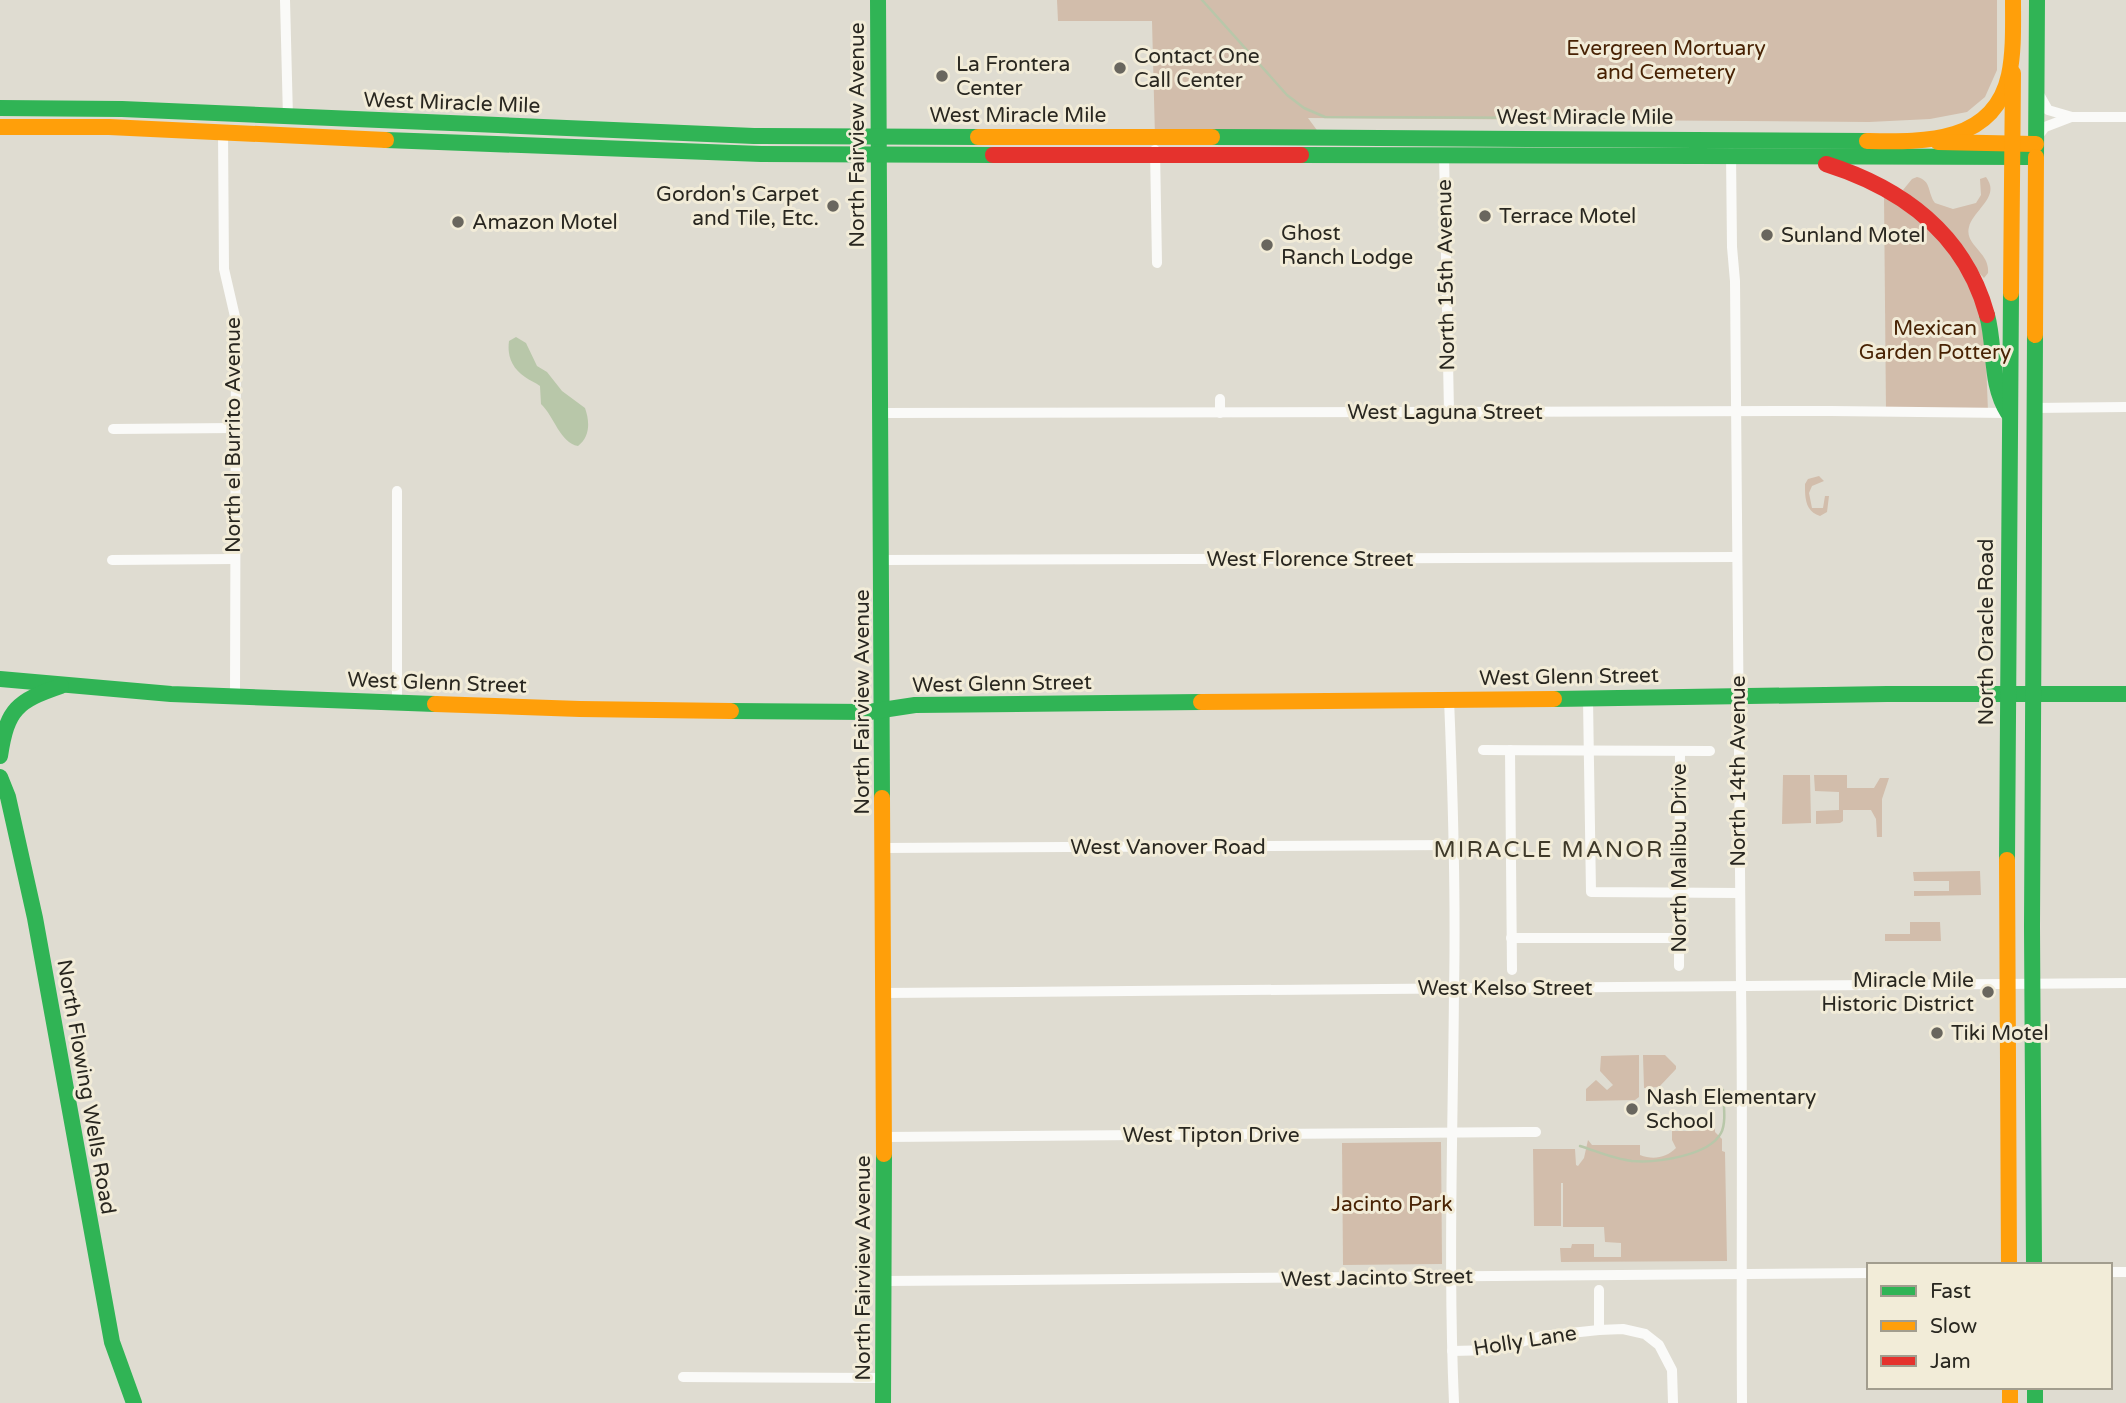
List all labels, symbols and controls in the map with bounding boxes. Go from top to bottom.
street label: North Fairview Avenue [845,22,870,248]
park label: Evergreen Mortuary and Cemetery [1566,36,1766,85]
place label: Contact One Call Center [1134,44,1260,93]
place label: La Frontera Center [956,52,1070,101]
marker: Contact One Call Center [1112,60,1128,76]
marker: La Frontera Center [934,68,950,84]
street label: West Miracle Mile [363,87,541,119]
street label: West Miracle Mile [930,103,1107,128]
street label: West Miracle Mile [1497,105,1674,130]
street label: North 15th Avenue [1432,179,1460,371]
place label: Gordon's Carpet and Tile, Etc. [656,182,819,231]
marker: Gordon's Carpet and Tile, Etc. [825,198,841,214]
place label: Terrace Motel [1499,204,1636,229]
marker: Terrace Motel [1477,208,1493,224]
place label: Amazon Motel [472,210,618,235]
marker: Amazon Motel [450,214,466,230]
place label: Ghost Ranch Lodge [1281,221,1413,270]
place label: Sunland Motel [1781,223,1926,248]
marker: Sunland Motel [1759,227,1775,243]
marker: Ghost Ranch Lodge [1259,237,1275,253]
park label: Mexican Garden Pottery [1859,316,2011,365]
street label: North el Burrito Avenue [221,317,246,553]
street label: West Laguna Street [1347,400,1543,425]
street label: North Oracle Road [1974,539,1999,725]
street label: West Florence Street [1206,547,1414,572]
street label: North Fairview Avenue [850,589,875,815]
street label: West Glenn Street [1479,663,1659,691]
street label: West Glenn Street [347,667,527,699]
street label: West Glenn Street [912,670,1092,698]
street label: North 14th Avenue [1726,675,1751,867]
street label: North Malibu Drive [1667,763,1692,953]
street label: West Vanover Road [1070,835,1266,860]
district label: MIRACLE MANOR [1434,836,1664,864]
street label: North Flowing Wells Road [51,958,121,1216]
place label: Miracle Mile Historic District [1821,968,1974,1017]
street label: West Kelso Street [1417,976,1593,1001]
marker: Miracle Mile Historic District [1980,984,1996,1000]
place label: Tiki Motel [1951,1021,2049,1046]
marker: Tiki Motel [1929,1025,1945,1041]
place label: Nash Elementary School [1646,1085,1816,1134]
marker: Nash Elementary School [1624,1101,1640,1117]
street label: West Tipton Drive [1122,1123,1300,1148]
street label: North Fairview Avenue [851,1155,876,1381]
park label: Jacinto Park [1331,1192,1453,1217]
legend [1867,1263,2112,1389]
street label: West Jacinto Street [1281,1264,1473,1292]
text: Fast [1930,1279,1971,1304]
text: Slow [1930,1314,1978,1339]
street label: Holly Lane [1472,1320,1578,1361]
text: Jam [1930,1349,1971,1374]

